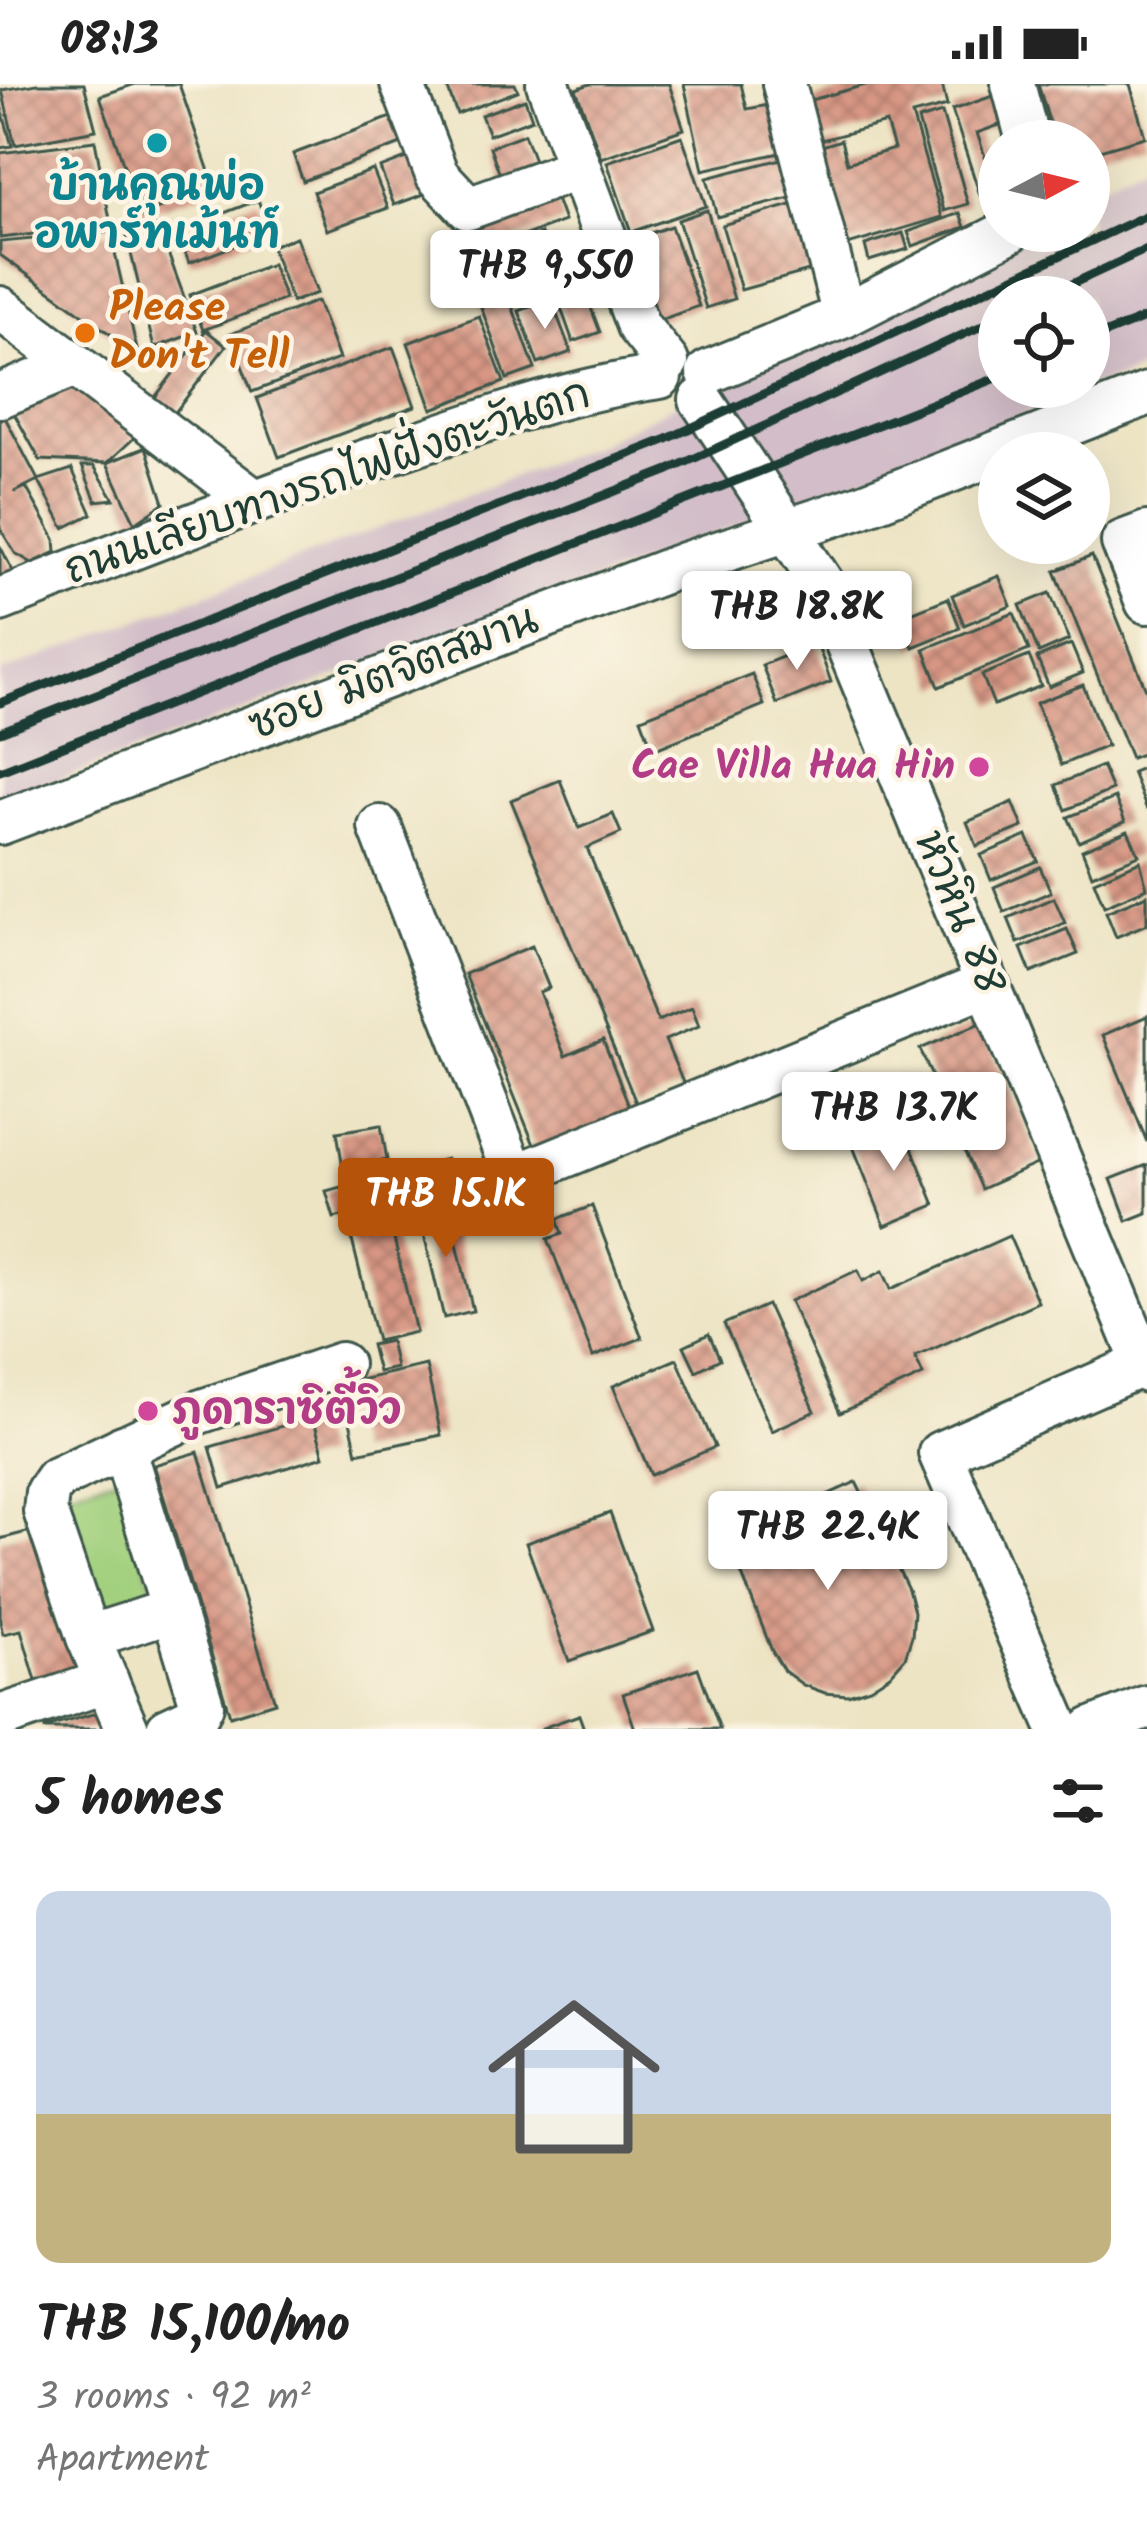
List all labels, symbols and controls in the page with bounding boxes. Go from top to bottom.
text: 08:13 [60,6,159,78]
north arrow [978,120,1110,252]
map controls [978,120,1110,564]
marker: บ้านคุณพ่อ อพาร์ทเม้นท์ [144,130,170,156]
place label: บ้านคุณพ่อ อพาร์ทเม้นท์ [34,154,280,269]
pin: THB 9,550 [408,230,682,332]
text: THB 9,550 [457,238,633,300]
place label: Please Don't Tell [109,276,290,391]
button: locate [978,276,1110,408]
marker: Please Don't Tell [72,320,98,346]
street label: ถนนเลียบทางรถไฟฝั่งตะวันตก [54,356,600,605]
button: layers [978,432,1110,564]
pin: THB 18.8K [660,571,934,673]
text: THB 18.8K [709,579,885,641]
street label: ซอย มิตจิตสมาน [239,588,549,760]
place label: Cae Villa Hua Hin [631,734,955,801]
marker: Cae Villa Hua Hin [966,754,992,780]
street label: หัวหิน 88 [895,821,1022,1006]
pin: THB 13.7K [757,1072,1031,1174]
text: THB 13.7K [809,1080,979,1142]
pin: THB 15.1K [309,1158,583,1260]
text: THB 15.1K [365,1166,527,1228]
place label: ภูดาราซิตี้วิว [172,1366,402,1445]
marker: ภูดาราซิตี้วิว [135,1398,161,1424]
pin: THB 22.4K [691,1491,965,1593]
text: THB 22.4K [735,1499,921,1561]
text: 5 homes [36,1761,224,1842]
icon: filters [1045,1768,1111,1834]
icon: home [466,1969,682,2185]
text: THB 15,100/mo [36,2287,350,2368]
text: 3 rooms · 92 m² [36,2368,311,2430]
text: Apartment [36,2430,209,2492]

